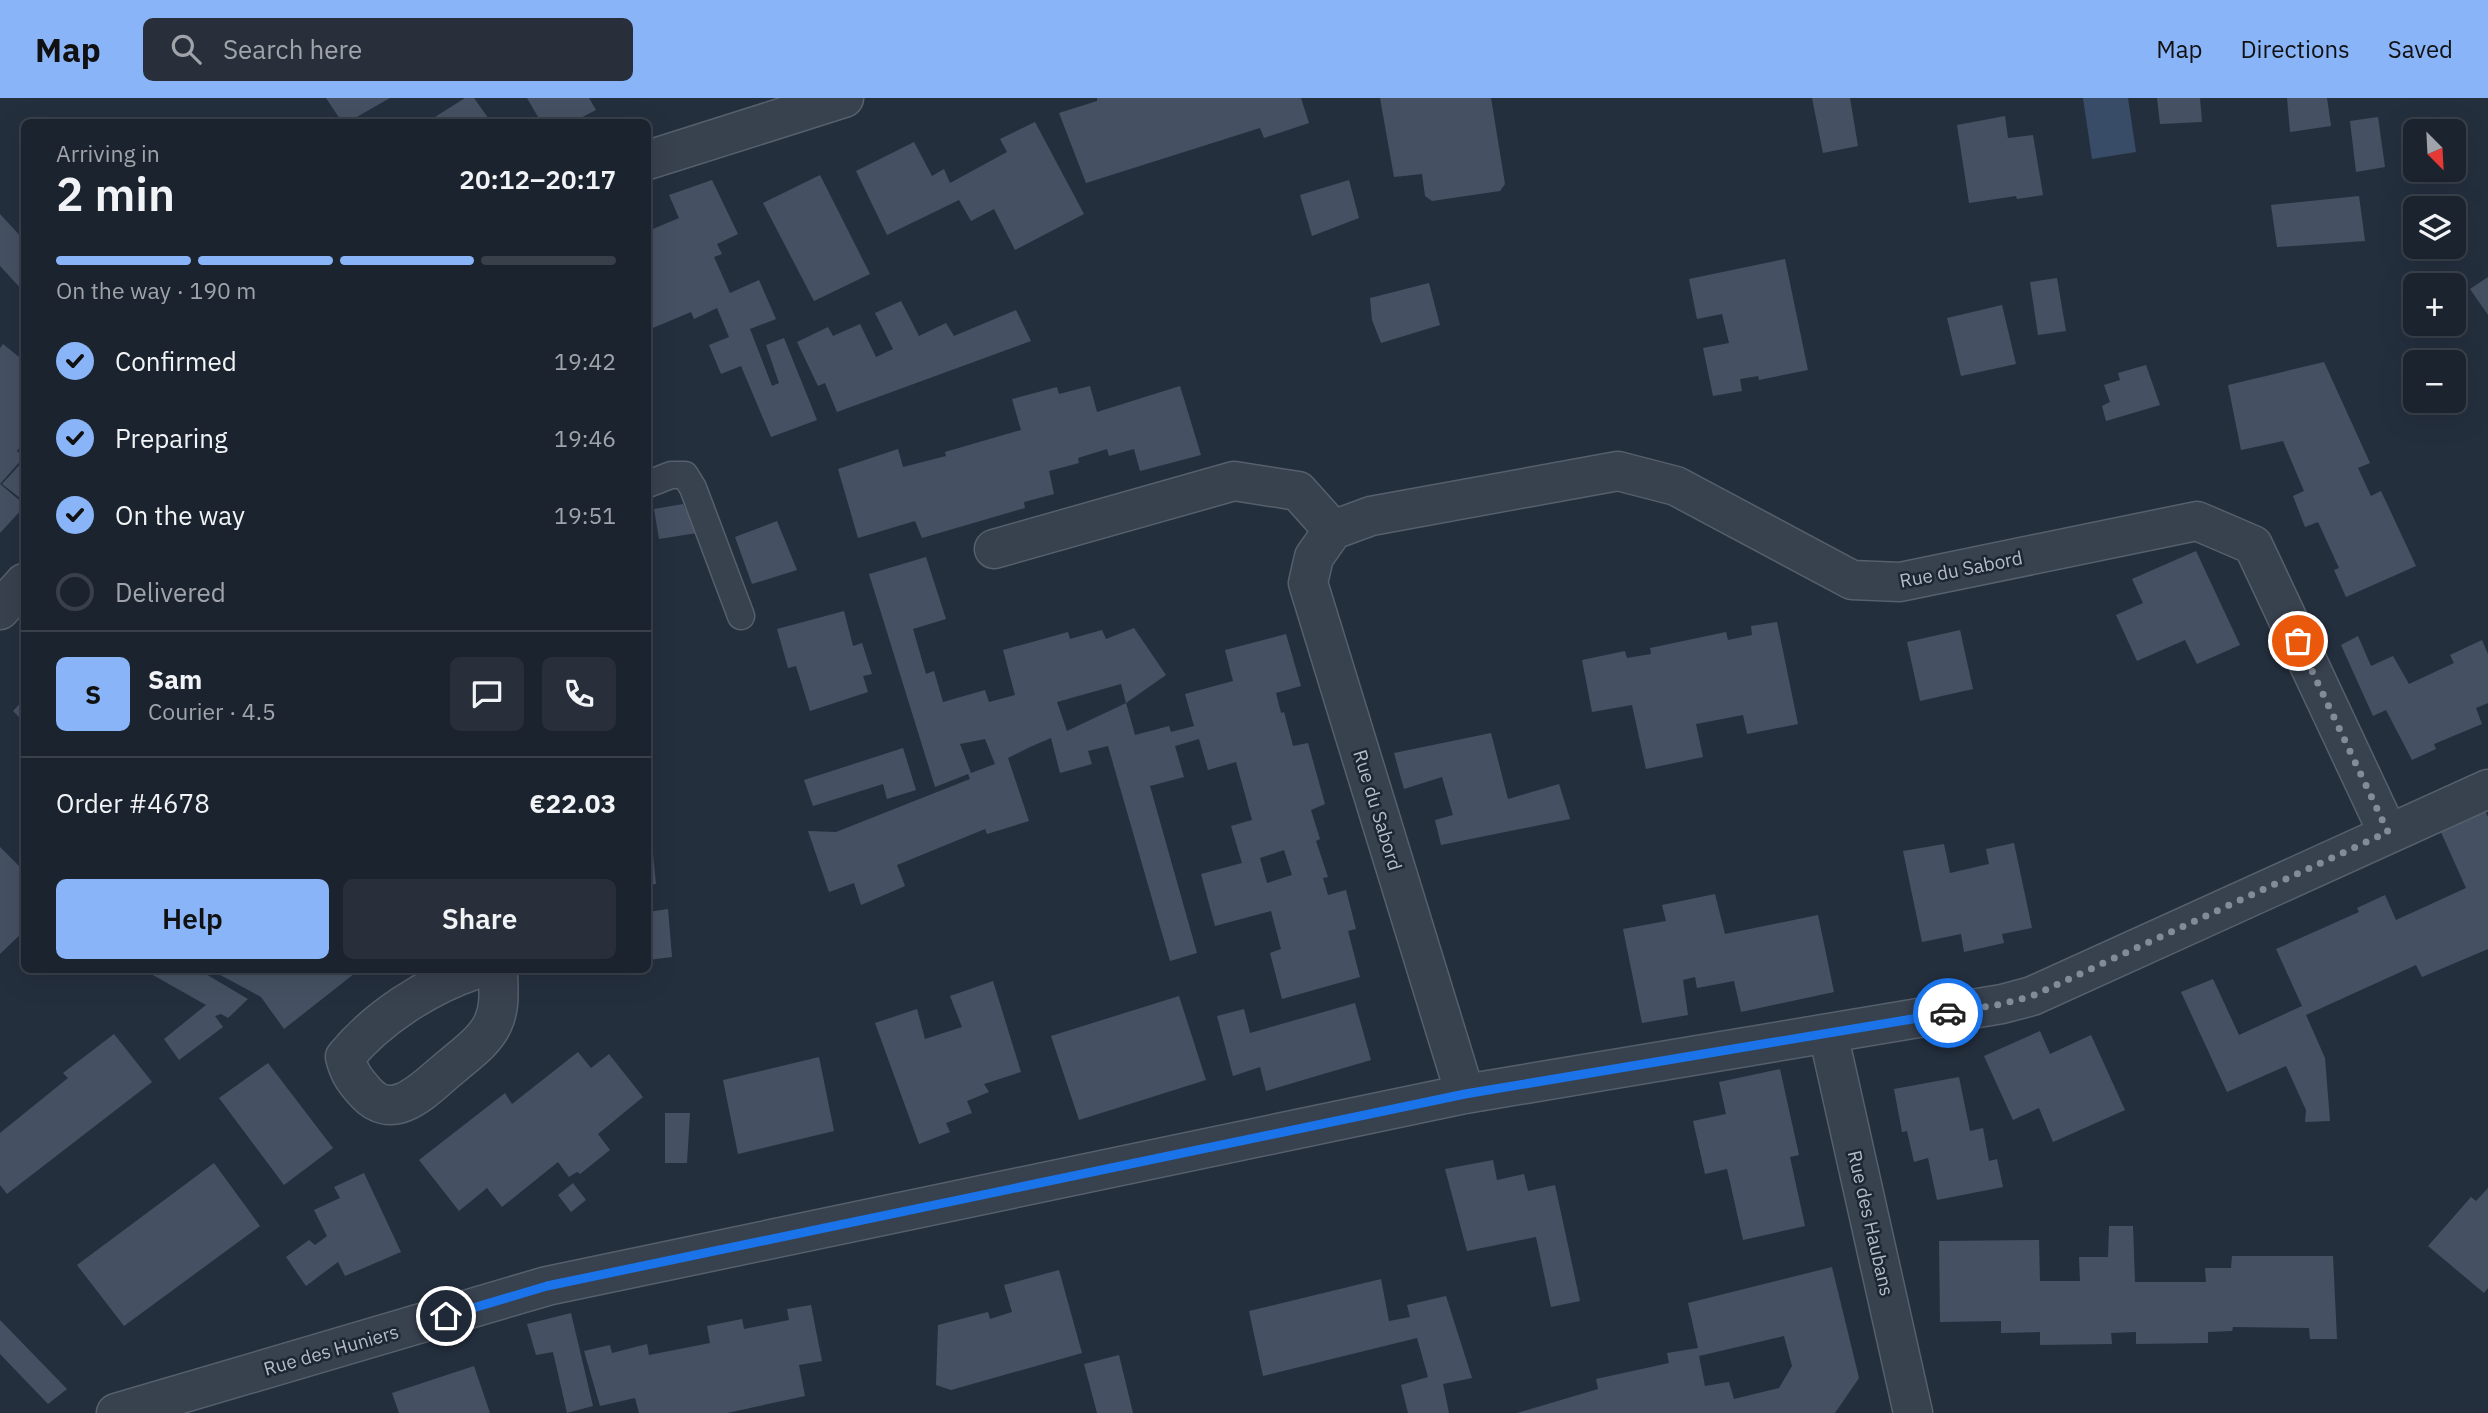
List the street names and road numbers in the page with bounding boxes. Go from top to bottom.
street label: Rue du Sabord [1897,545,2025,593]
street label: Rue du Sabord [1348,747,1408,873]
street label: Rue des Haubans [1843,1148,1899,1298]
street label: Rue des Huniers [261,1319,401,1381]

